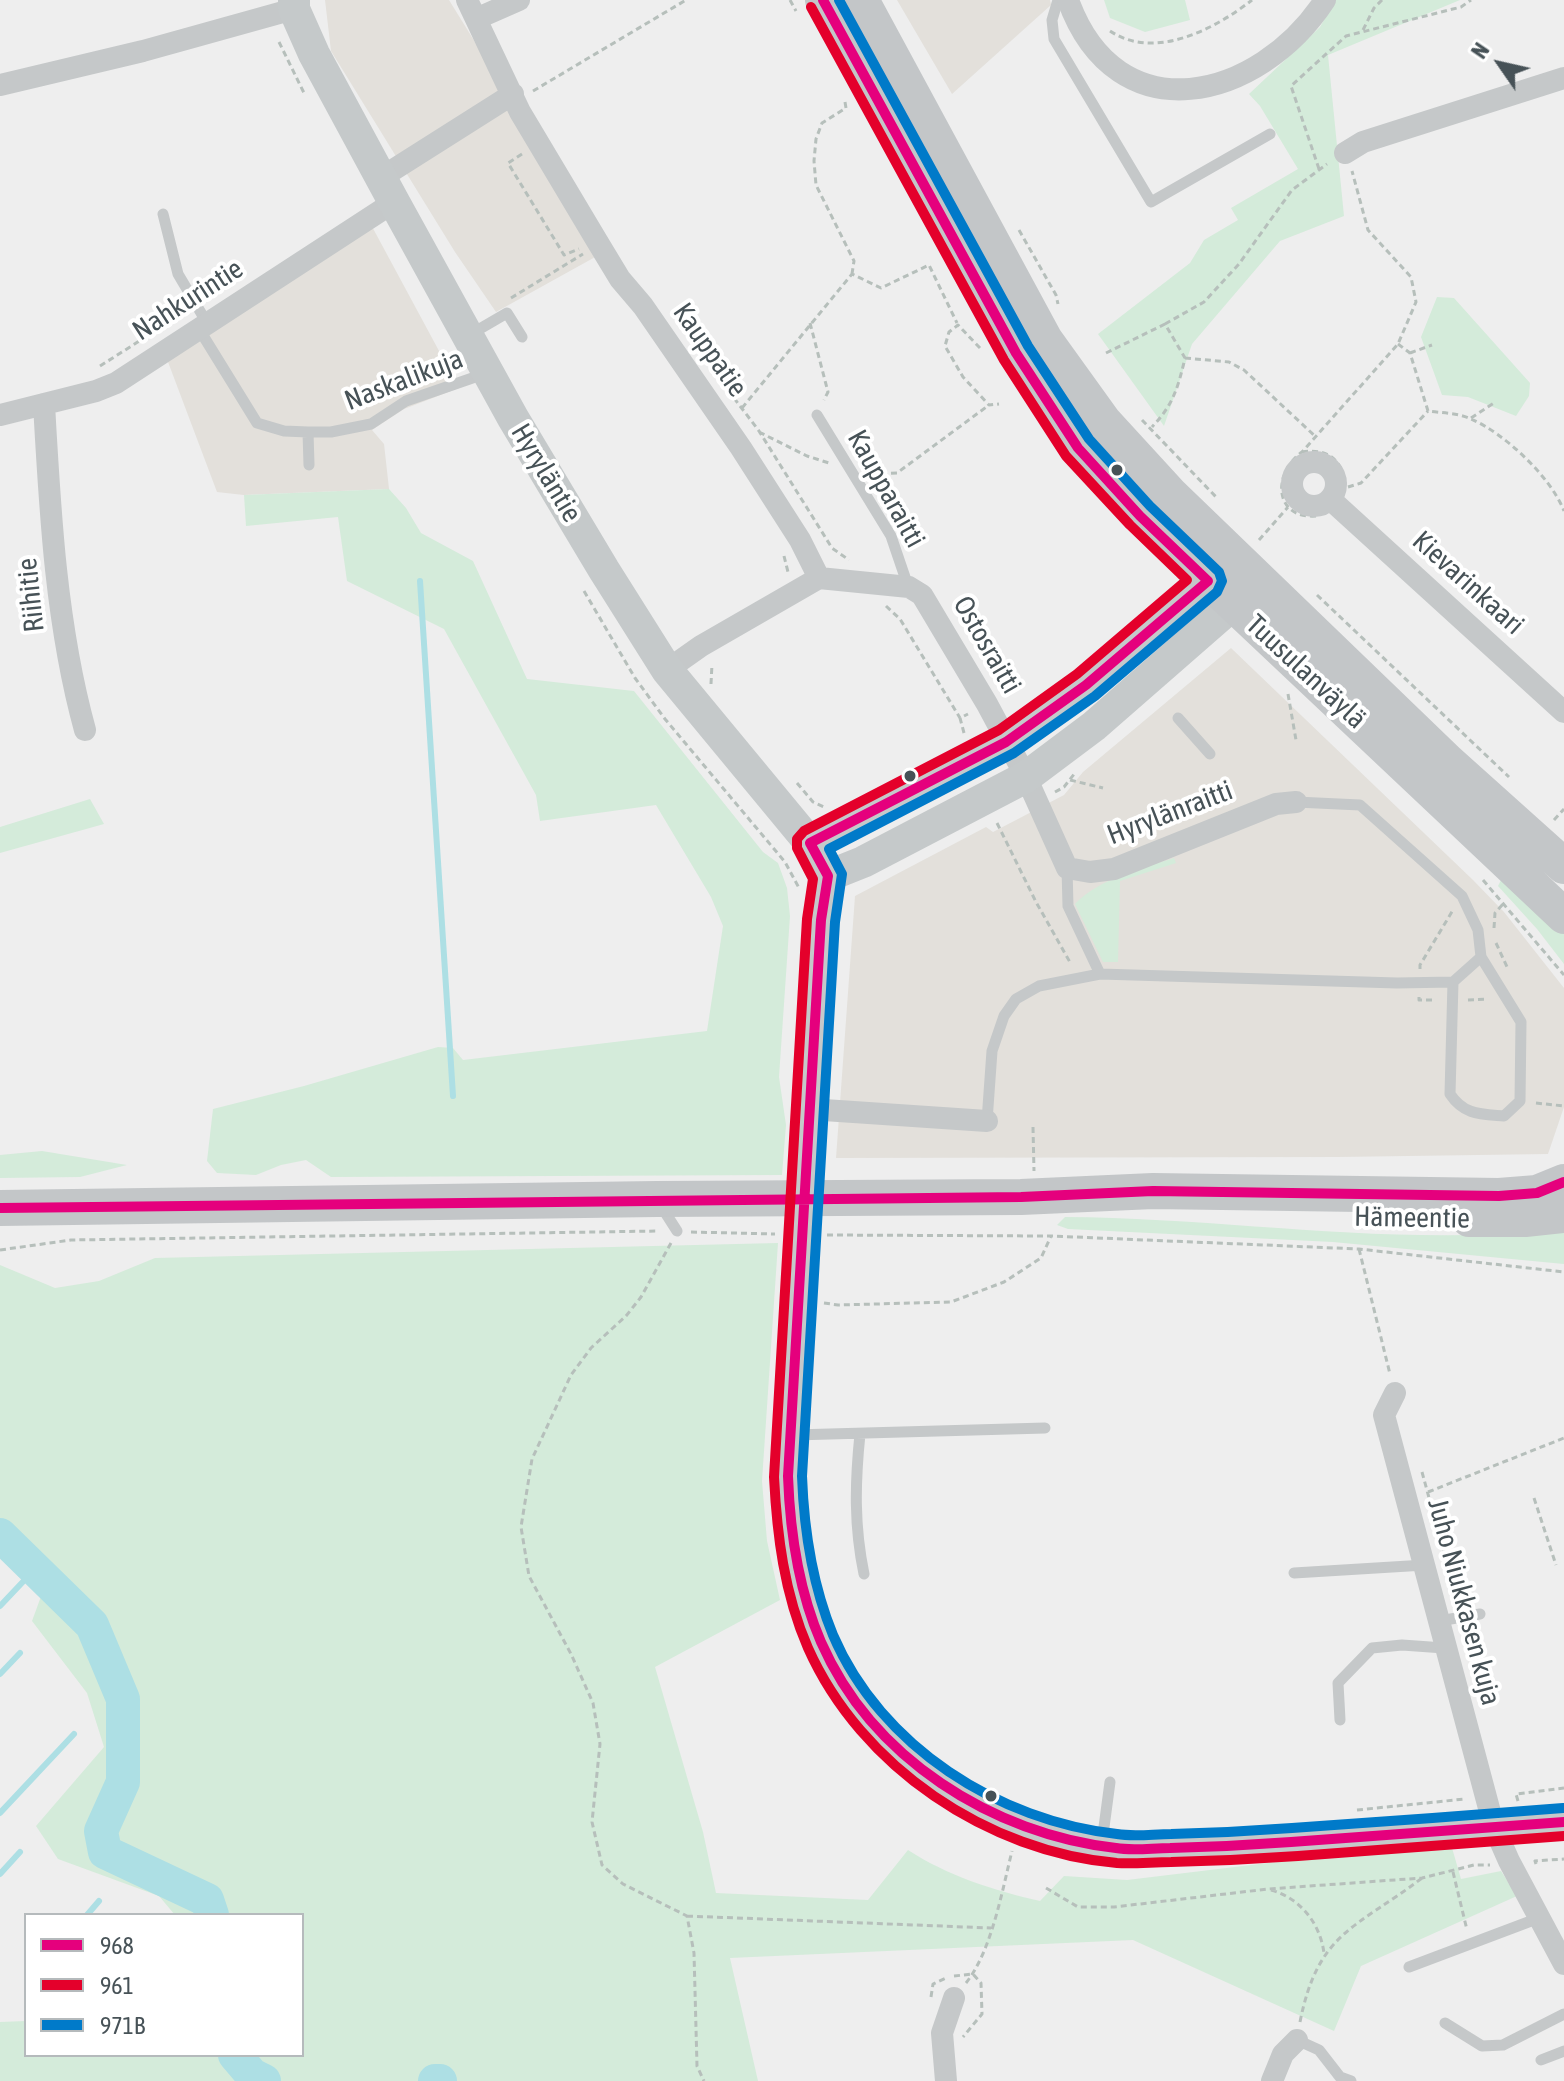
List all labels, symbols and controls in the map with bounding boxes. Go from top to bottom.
north arrow [1460,24,1540,104]
text: N [1466,38,1495,63]
street label: Nahkurintie [127,252,249,348]
street label: Kauppatie [666,297,754,403]
street label: Naskalikuja [340,342,468,418]
street label: Hyryläntie [504,418,588,528]
street label: Kaupparaitti [840,424,932,554]
unlabelled marker [1109,462,1125,478]
street label: Kievarinkaari [1405,524,1531,642]
street label: Riihitie [10,556,52,634]
street label: Ostosraitti [946,590,1028,700]
street label: Tuusulanväylä [1239,608,1373,736]
unlabelled marker [902,768,918,784]
street label: Hyrylänraitti [1103,774,1237,852]
street label: Hämeentie [1354,1200,1470,1236]
street label: Juho Niukkasen kuja [1420,1495,1508,1709]
unlabelled marker [983,1788,999,1804]
legend [24,1913,304,2057]
text: 968 [100,1932,134,1959]
text: 961 [100,1972,134,1999]
text: 971B [100,2012,145,2039]

